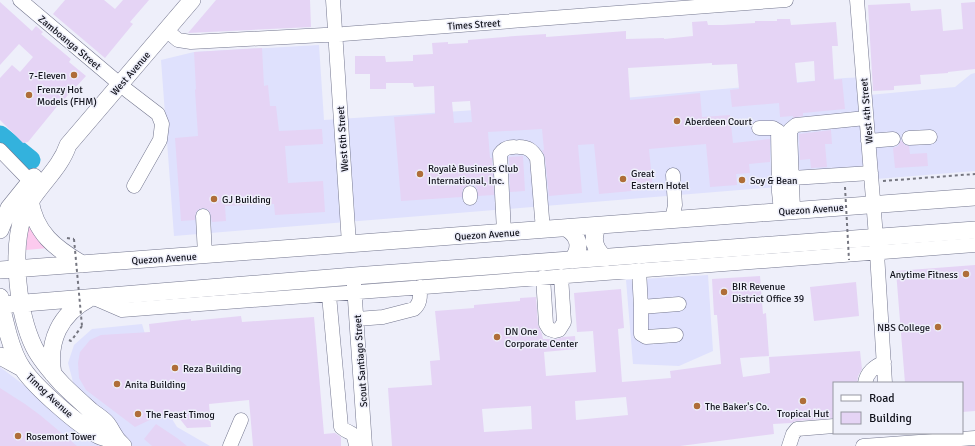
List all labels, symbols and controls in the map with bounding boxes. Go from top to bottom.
street label: Zamboanga Street [36,13,104,73]
street label: Times Street [447,17,502,33]
street label: West Avenue [108,49,153,98]
place label: 7-Eleven [29,70,66,82]
marker: 7-Eleven [69,70,79,80]
street label: West 4th Street [858,77,876,144]
place label: Frenzy Hot Models (FHM) [37,84,97,108]
marker: Frenzy Hot Models (FHM) [24,90,34,100]
street label: West 6th Street [335,105,351,172]
marker: Aberdeen Court [672,116,682,126]
place label: Aberdeen Court [685,116,752,128]
place label: Royalè Business Club International, Inc. [428,163,518,187]
place label: Great Eastern Hotel [631,168,689,192]
marker: Royalè Business Club International, Inc. [415,169,425,179]
marker: Great Eastern Hotel [618,174,628,184]
marker: Soy & Bean [737,175,747,185]
place label: Soy & Bean [750,175,797,187]
marker: GJ Building [209,194,219,204]
place label: GJ Building [222,194,271,206]
street label: Quezon Avenue [778,202,844,218]
street label: Quezon Avenue [454,227,520,243]
street label: Quezon Avenue [131,251,197,267]
place label: Anytime Fitness [890,269,959,281]
marker: Anytime Fitness [961,269,971,279]
place label: BIR Revenue District Office 39 [732,281,804,305]
marker: BIR Revenue District Office 39 [719,287,729,297]
street label: Scout Santiago Street [352,314,370,408]
place label: NBS College [877,322,930,334]
marker: NBS College [933,322,943,332]
place label: DN One Corporate Center [505,326,578,350]
marker: DN One Corporate Center [492,332,502,342]
marker: Reza Building [170,363,180,373]
place label: Reza Building [183,363,241,375]
street label: Timog Avenue [23,371,75,420]
marker: Anita Building [112,379,122,389]
place label: Anita Building [125,379,186,391]
legend [833,382,963,434]
text: Road [869,391,895,406]
marker: Tropical Hut [798,396,808,406]
marker: The Baker's Co. [692,401,702,411]
place label: The Baker's Co. [705,401,770,413]
place label: Tropical Hut [777,408,829,420]
marker: The Feast Timog [133,409,143,419]
place label: The Feast Timog [146,409,215,421]
text: Building [869,411,912,426]
marker: Rosemont Tower [13,431,23,441]
place label: Rosemont Tower [26,431,96,443]

